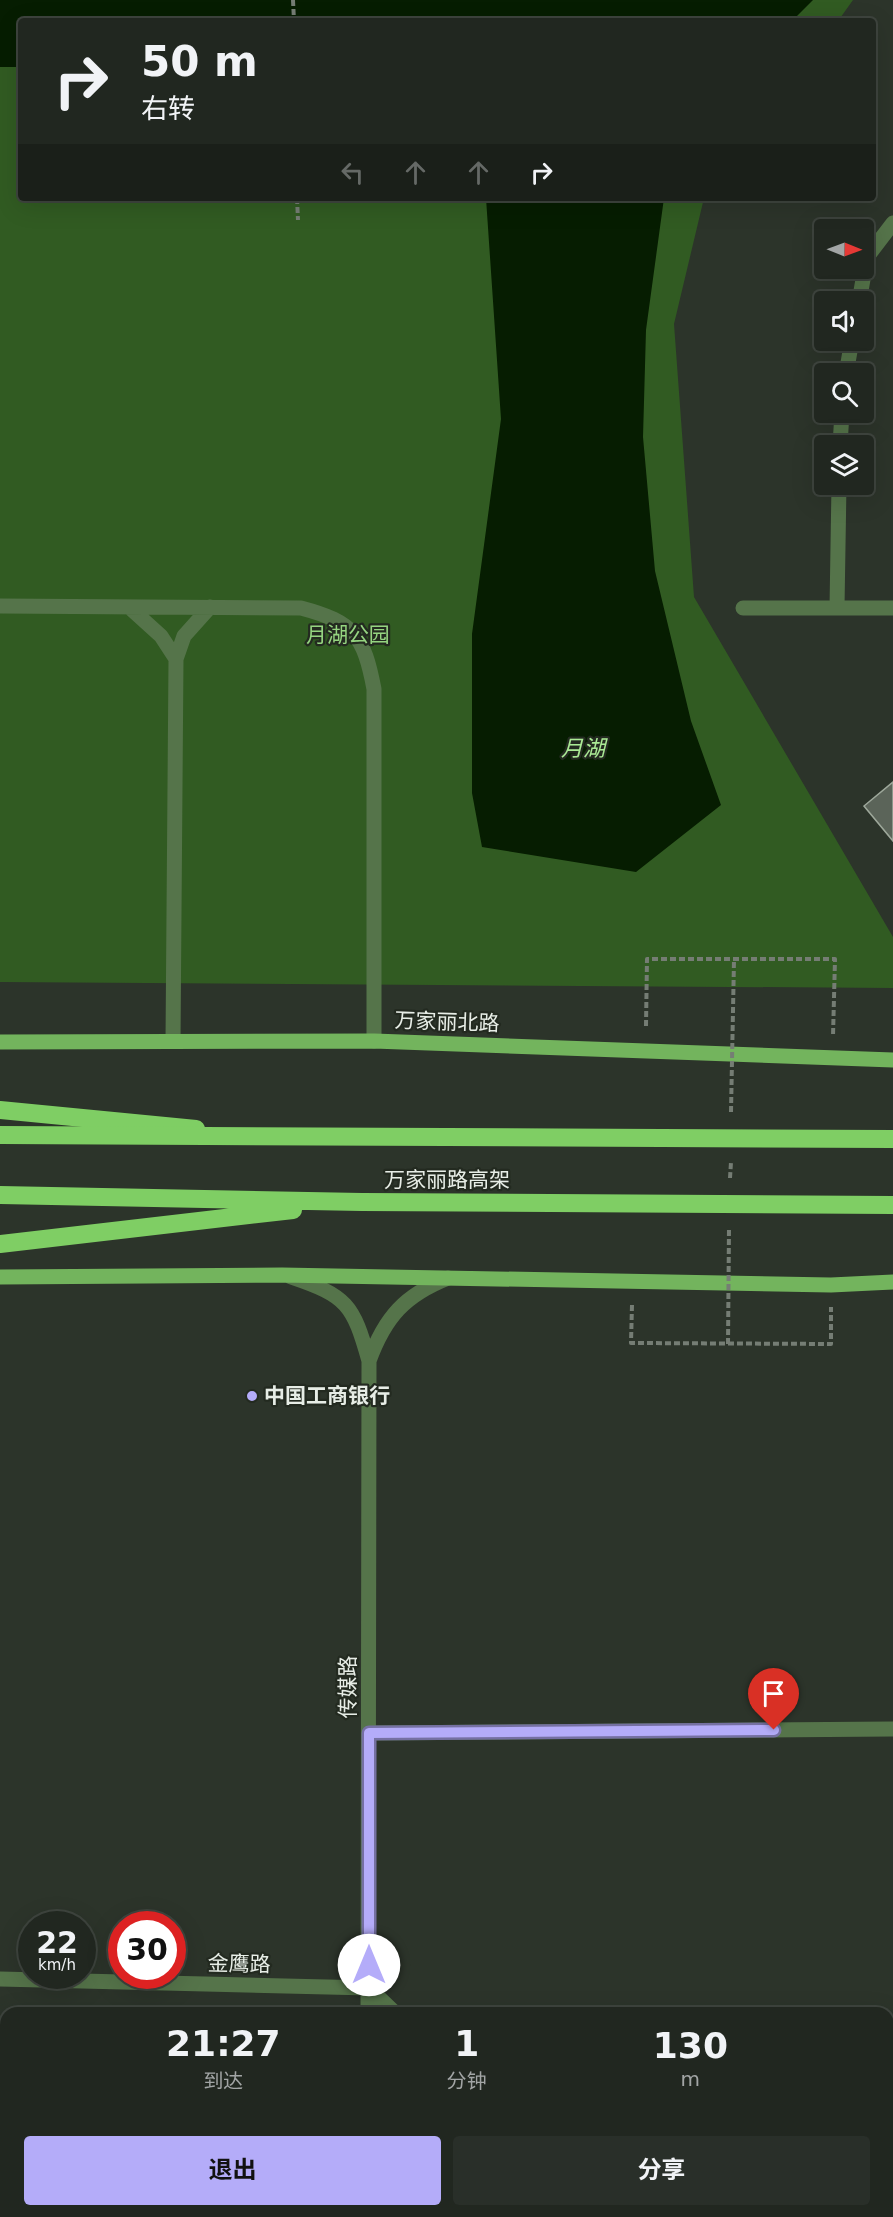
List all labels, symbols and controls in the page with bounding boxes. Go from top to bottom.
text: 50 m [141,37,258,86]
icon: right [42,42,120,120]
text: 右转 [141,93,195,124]
icon: left [336,156,369,189]
icon: ahead [399,156,432,189]
icon: ahead [462,156,495,189]
icon: right [525,156,558,189]
north arrow [814,219,874,279]
map controls [814,219,874,495]
button: sound [814,291,874,351]
button: search [814,363,874,423]
button: layers [814,435,874,495]
park label: 月湖公园 [306,623,390,647]
water label: 月湖 [561,736,608,761]
street label: 万家丽北路 [394,1008,500,1036]
street label: 万家丽路高架 [384,1168,510,1192]
place label: 中国工商银行 [264,1384,390,1408]
marker: 中国工商银行 [245,1389,259,1403]
street label: 传媒路 [336,1656,360,1719]
pin [748,1668,799,1730]
icon: arrive [757,1677,790,1710]
speed limit sign: 30 [108,1911,186,1989]
text: 22 [36,1925,78,1960]
position arrow [337,1933,401,1997]
street label: 金鹰路 [207,1951,271,1977]
text: km/h [38,1956,76,1974]
text: 21:27 [166,2023,281,2064]
text: 1 [454,2023,479,2064]
text: 130 [653,2025,728,2066]
text: m [681,2067,700,2091]
text: 到达 [203,2069,243,2093]
text: 分钟 [447,2069,487,2093]
button: 退出 [24,2136,441,2205]
button: 分享 [453,2136,870,2205]

